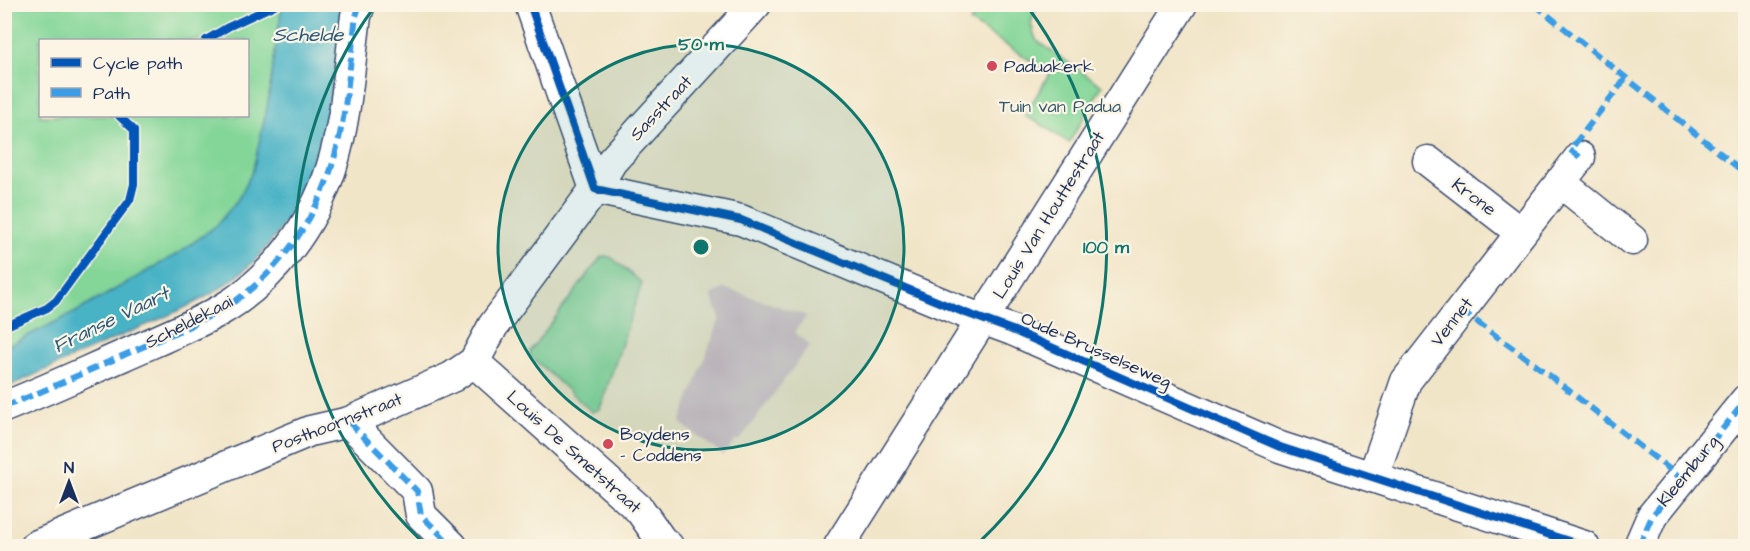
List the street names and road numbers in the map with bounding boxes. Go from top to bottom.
street label: Sasstraat [624,69,698,146]
street label: Louis Van Houttestraat [987,126,1111,304]
street label: Krone [1447,172,1502,222]
street label: Scheldekaai [141,289,237,355]
street label: Vennet [1425,292,1480,352]
street label: Oude Brusselseweg [1016,306,1175,395]
street label: Louis De Smetstraat [501,385,647,520]
street label: Posthoornstraat [268,386,406,459]
street label: Kleemburg [1651,430,1725,513]

